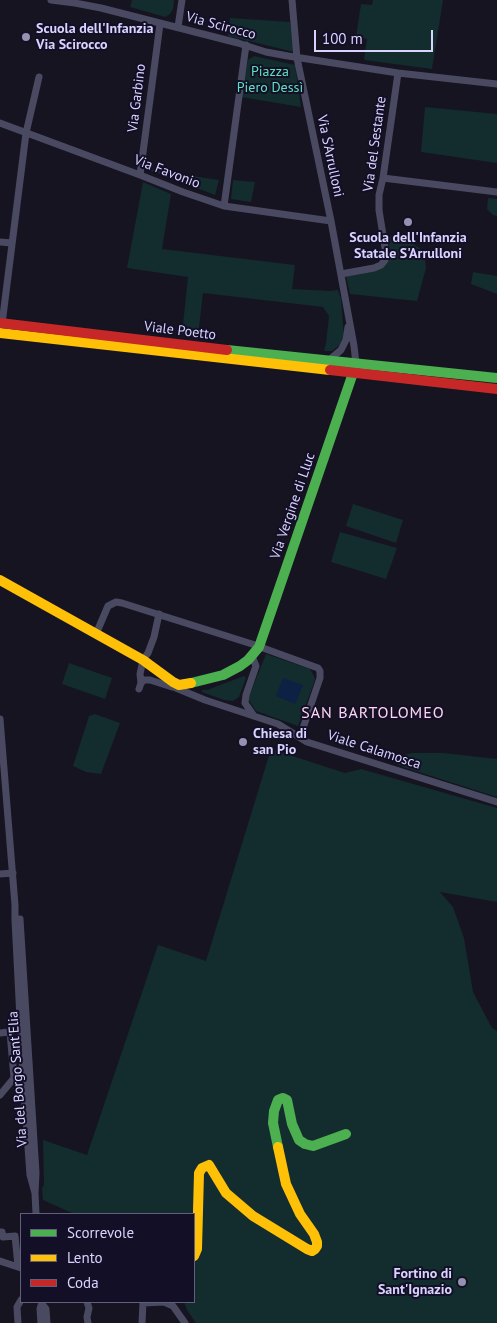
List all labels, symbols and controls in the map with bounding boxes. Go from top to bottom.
street label: Via Scirocco [184,9,258,43]
scale bar [317,20,436,52]
place label: Scuola dell'Infanzia Via Scirocco [36,21,153,54]
text: 100 m [322,29,363,48]
marker: Scuola dell'Infanzia Via Scirocco [20,31,32,43]
street label: Via Garbino [124,63,150,133]
park label: Piazza Piero Dessì [237,64,303,96]
street label: Via del Sestante [360,95,390,193]
street label: Via S'Arrulloni [313,113,347,199]
street label: Via Favonio [132,152,202,192]
marker: Scuola dell'Infanzia Statale S'Arrulloni [402,216,414,228]
place label: Scuola dell'Infanzia Statale S'Arrulloni [349,230,467,262]
street label: Viale Poetto [143,318,217,344]
street label: Via Vergine di Lluc [267,451,319,561]
district label: SAN BARTOLOMEO [299,703,447,723]
place label: Chiesa di san Pio [253,726,307,759]
street label: Viale Calamosca [325,727,423,773]
marker: Chiesa di san Pio [237,736,249,748]
street label: Via del Borgo Sant'Elia [5,1010,31,1148]
legend [20,1213,195,1303]
text: Scorrevole [67,1223,134,1242]
text: Lento [67,1248,103,1267]
place label: Fortino di Sant'Ignazio [378,1266,452,1298]
text: Coda [67,1273,99,1292]
marker: Fortino di Sant'Ignazio [456,1276,468,1288]

